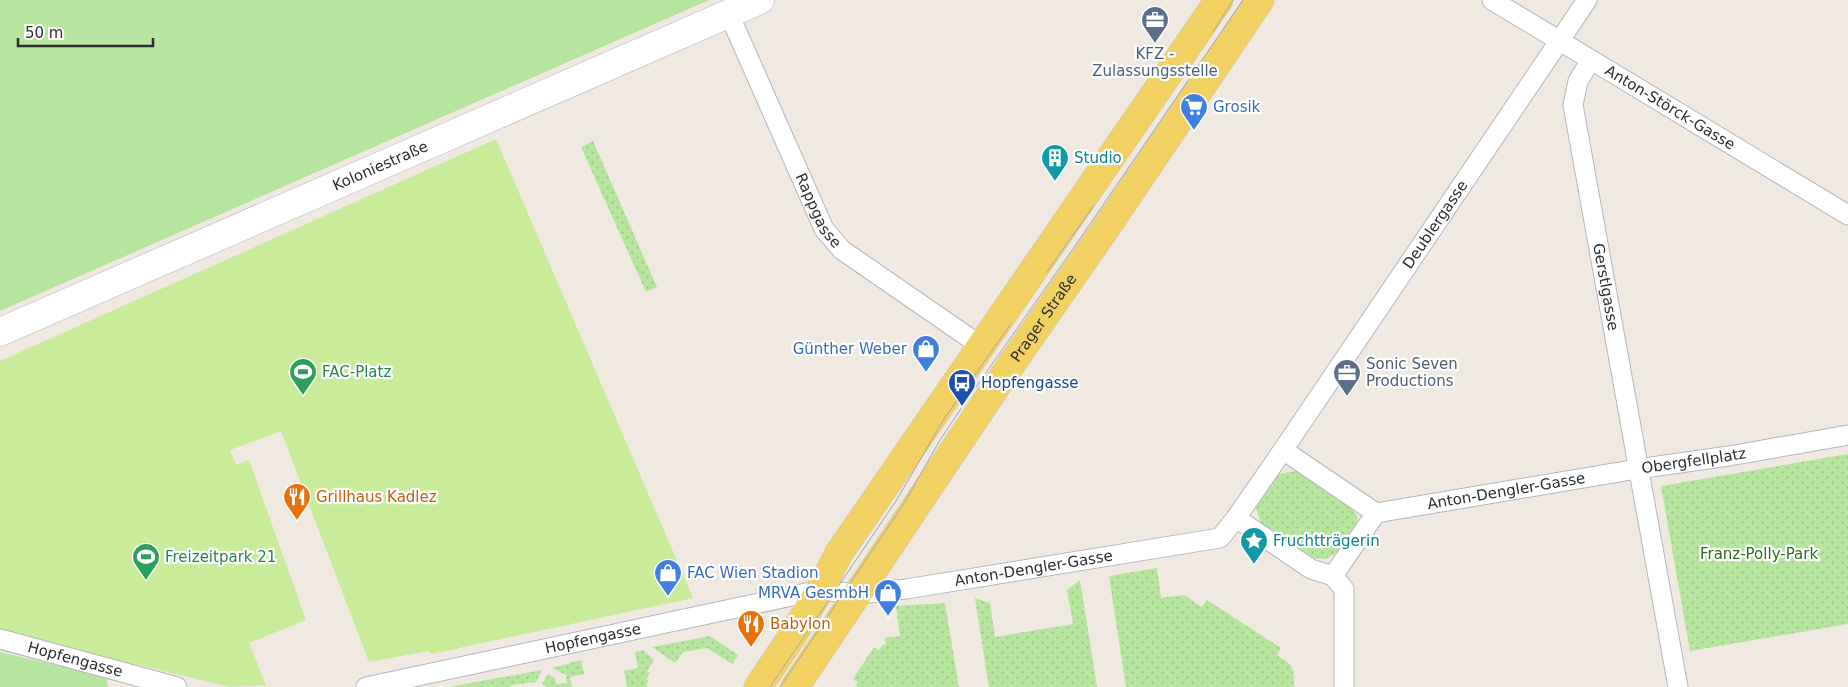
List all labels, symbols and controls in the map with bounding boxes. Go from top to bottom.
office icon: KFZ - Zulassungsstelle [1140,5,1170,44]
scale bar [18,15,152,47]
text: 50 m [25,24,63,42]
place label: KFZ - Zulassungsstelle [1092,45,1218,80]
street label: Anton-Störck-Gasse [1602,61,1738,154]
supermarket icon: Grosik [1179,92,1209,131]
place label: Grosik [1213,98,1261,116]
street label: Koloniestraße [330,137,431,195]
building icon: Studio [1040,143,1070,182]
place label: Studio [1074,149,1122,167]
street label: Rappgasse [791,170,845,252]
street label: Deublergasse [1399,177,1471,272]
street label: Gerstlgasse [1589,242,1623,332]
street label: Prager Straße [1007,270,1080,365]
shop icon: Günther Weber [911,334,941,373]
place label: Günther Weber [793,340,908,358]
place label: Sonic Seven Productions [1366,355,1458,390]
sports icon: FAC-Platz [288,357,318,396]
office icon: Sonic Seven Productions [1332,358,1362,397]
place label: FAC-Platz [322,363,391,381]
bus stop icon: Hopfengasse [947,368,977,407]
place label: Hopfengasse [981,374,1079,392]
street label: Obergfellplatz [1640,444,1748,477]
street label: Anton-Dengler-Gasse [1426,469,1587,513]
restaurant icon: Grillhaus Kadlez [282,482,312,521]
place label: Grillhaus Kadlez [316,488,437,506]
place icon: Fruchtträgerin [1239,526,1269,565]
place label: Fruchtträgerin [1273,532,1380,550]
sports icon: Freizeitpark 21 [131,542,161,581]
park label: Franz-Polly-Park [1700,545,1818,563]
street label: Anton-Dengler-Gasse [953,547,1114,590]
place label: Freizeitpark 21 [165,548,276,566]
shop icon: FAC Wien Stadion [653,558,683,597]
place label: FAC Wien Stadion [687,564,819,582]
shop icon: MRVA GesmbH [873,578,903,617]
place label: MRVA GesmbH [758,584,869,602]
restaurant icon: Babylon [736,609,766,648]
place label: Babylon [770,615,831,633]
street label: Hopfengasse [543,620,643,658]
street label: Hopfengasse [26,638,125,681]

